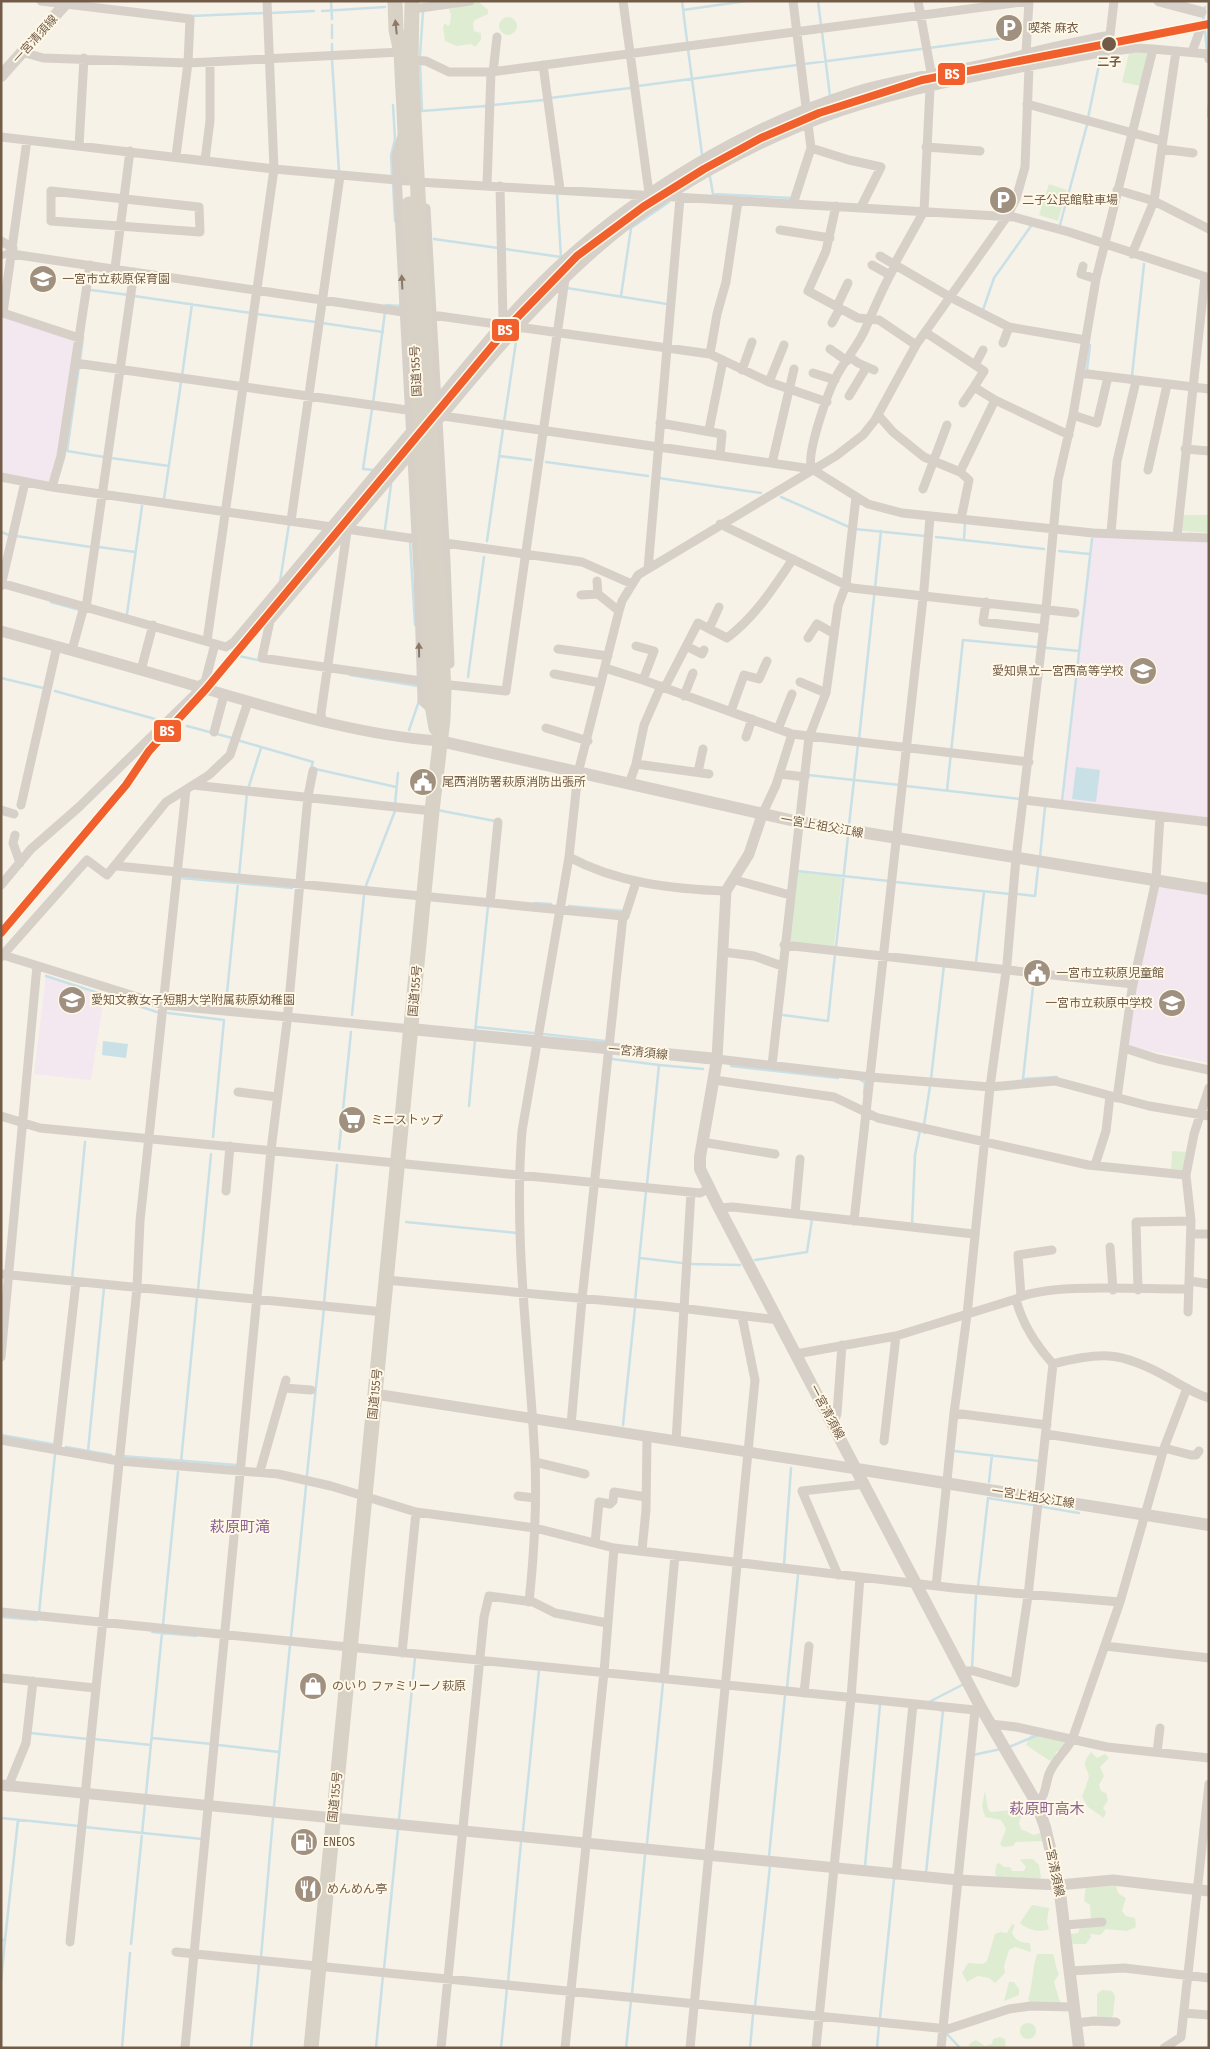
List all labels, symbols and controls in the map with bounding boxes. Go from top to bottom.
street label: 一宮清須線 [10,12,60,66]
parking icon: 喫茶 麻衣 [994,13,1024,43]
one-way arrow [392,19,400,35]
place label: 喫茶 麻衣 [1028,21,1079,35]
marker: 二子 [1100,35,1118,53]
place label: 二子 [1097,55,1121,69]
line badge: BS [937,62,966,86]
text: BS [945,66,959,83]
parking icon: 二子公民館駐車場 [988,185,1018,215]
place label: 二子公民館駐車場 [1022,193,1118,207]
school or university icon: 一宮市立萩原保育園 [28,264,58,294]
place label: 一宮市立萩原保育園 [62,272,170,286]
one-way arrow [398,274,406,290]
line badge: BS [491,318,520,342]
text: BS [498,322,512,339]
street label: 国道155号 [408,345,424,397]
one-way arrow [415,642,423,658]
school or university icon: 愛知県立一宮西高等学校 [1128,656,1158,686]
place label: 愛知県立一宮西高等学校 [992,664,1124,678]
line badge: BS [153,719,182,743]
text: BS [160,723,174,740]
public building icon: 尾西消防署萩原消防出張所 [408,767,438,797]
place label: 尾西消防署萩原消防出張所 [442,775,586,789]
street label: 一宮上祖父江線 [779,812,865,840]
public building icon: 一宮市立萩原児童館 [1022,958,1052,988]
street label: 国道155号 [406,965,424,1017]
place label: 一宮市立萩原児童館 [1056,966,1164,980]
school or university icon: 愛知文教女子短期大学附属萩原幼稚園 [57,985,87,1015]
school or university icon: 一宮市立萩原中学校 [1157,988,1187,1018]
place label: 愛知文教女子短期大学附属萩原幼稚園 [91,993,295,1007]
place label: 一宮市立萩原中学校 [1045,996,1153,1010]
street label: 一宮清須線 [607,1042,669,1062]
supermarket icon: ミニストップ [337,1105,367,1135]
place label: ミニストップ [371,1113,443,1127]
street label: 国道155号 [365,1368,385,1420]
street label: 一宮清須線 [807,1382,847,1442]
street label: 一宮上祖父江線 [990,1484,1076,1510]
district label: 萩原町滝 [210,1518,270,1536]
shop icon: のいり ファミリーノ萩原 [298,1671,328,1701]
place label: のいり ファミリーノ萩原 [332,1679,466,1693]
street label: 国道155号 [325,1771,345,1823]
district label: 萩原町高木 [1009,1800,1085,1818]
fuel station icon: ENEOS [289,1827,319,1857]
place label: ENEOS [323,1835,355,1849]
street label: 一宮清須線 [1041,1836,1067,1898]
restaurant icon: めんめん亭 [293,1874,323,1904]
place label: めんめん亭 [327,1882,387,1896]

